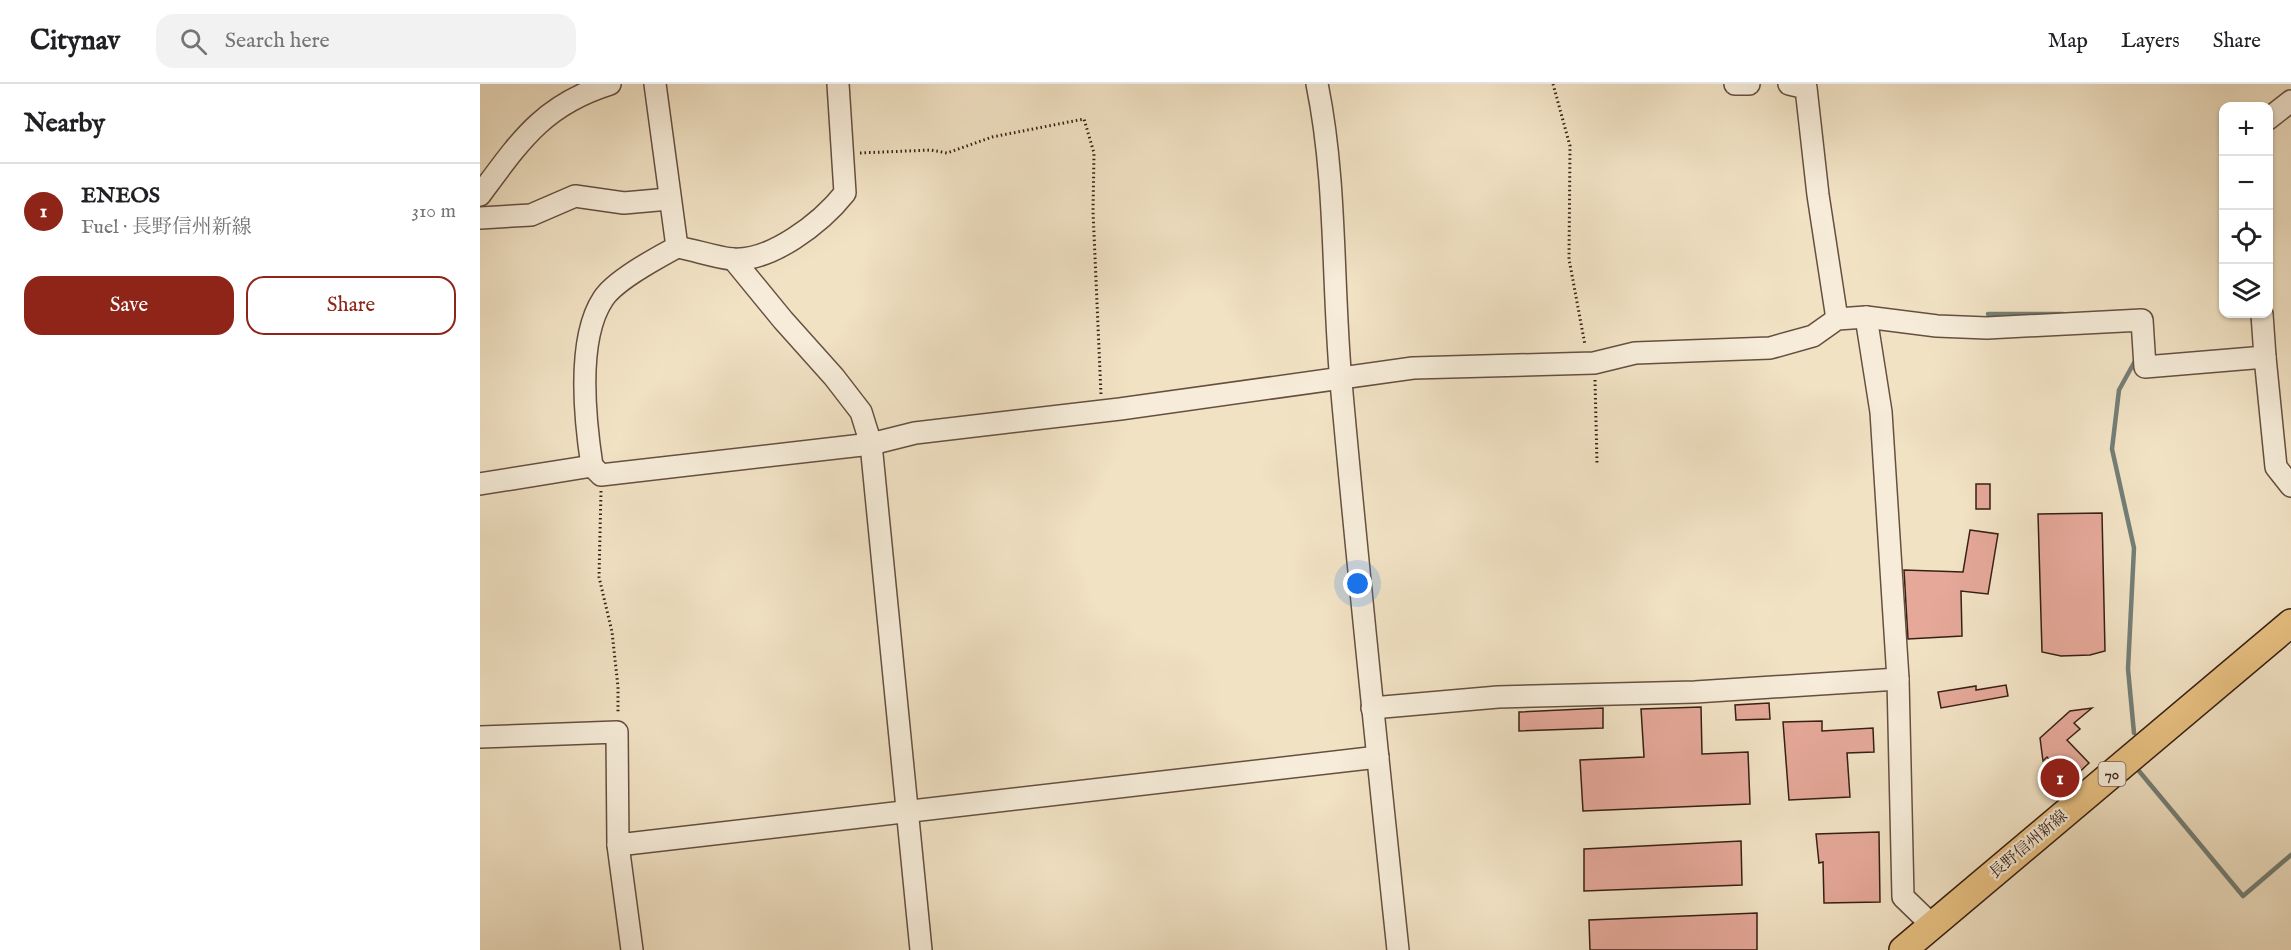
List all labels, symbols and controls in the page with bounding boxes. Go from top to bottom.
search box [156,14,576,68]
text: Citynav [30,24,120,59]
icon: search [177,25,210,58]
text: Search here [225,27,330,55]
text: Map [2048,28,2088,55]
text: Layers [2121,28,2180,55]
text: Share [2213,28,2261,55]
map controls [2219,102,2273,318]
button: + [2219,102,2273,156]
text: Nearby [24,107,105,140]
button: − [2219,156,2273,210]
text: ENEOS [81,182,160,210]
text: 1 [40,199,47,224]
text: 310 m [412,199,456,224]
button: locate [2219,210,2273,264]
text: Fuel · 長野信州新線 [81,215,252,240]
button: layers [2219,264,2273,318]
button: Save [24,276,234,335]
button: Share [246,276,456,335]
your location [1343,569,1372,598]
pin: 1 [2040,756,2080,800]
road number: 70 [2098,762,2126,786]
street label: 長野信州新線 [1986,806,2072,884]

